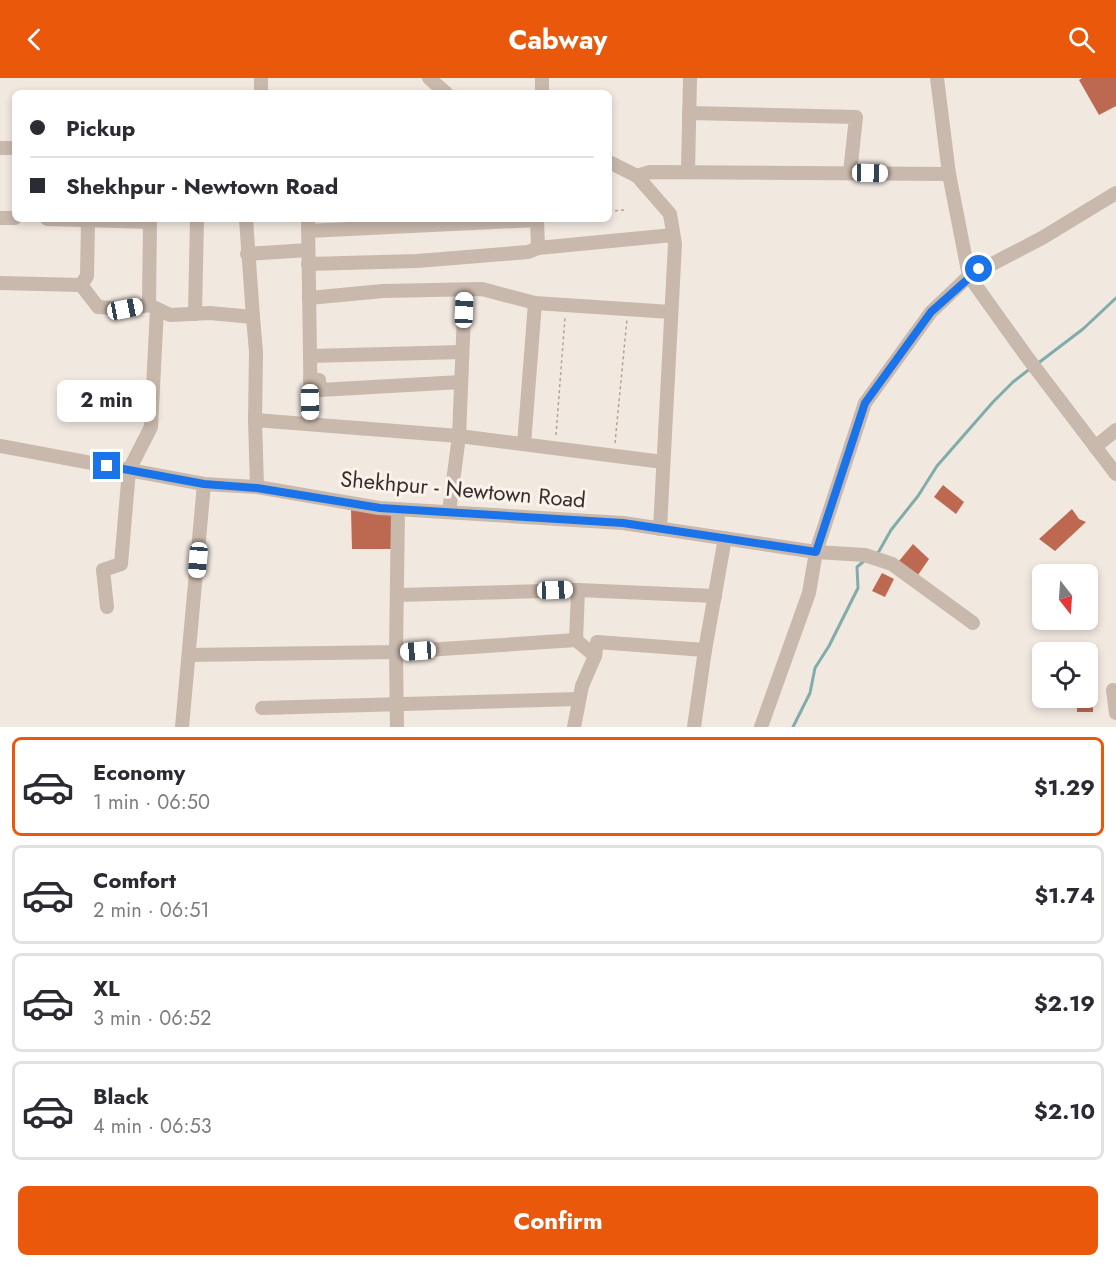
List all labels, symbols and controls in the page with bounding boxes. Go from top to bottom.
text: Cabway [509,20,607,59]
icon: back [18,23,51,56]
icon: search [1065,23,1098,56]
text: Pickup [66,112,135,144]
car [852,164,888,182]
text: Shekhpur - Newtown Road [66,170,338,202]
route start [965,255,992,282]
car [454,292,474,328]
car [106,297,144,321]
callout: 2 min [57,379,156,421]
car [301,384,319,420]
text: 2 min [80,386,133,415]
route end [93,452,120,479]
street label: Shekhpur - Newtown Road [339,462,587,516]
car [187,541,209,579]
north arrow [1032,564,1098,630]
map controls [1032,564,1098,708]
car [537,580,573,600]
car [399,641,437,661]
button: locate [1032,642,1098,708]
text: Economy [93,756,185,788]
icon: car [21,760,75,814]
text: $1.29 [1034,771,1095,803]
text: 1 min · 06:50 [93,788,210,817]
text: Comfort [93,864,176,896]
icon: car [21,868,75,922]
text: $1.74 [1034,879,1095,911]
text: 2 min · 06:51 [93,896,209,925]
text: XL [93,972,120,1004]
icon: car [21,976,75,1030]
text: $2.19 [1034,987,1095,1019]
text: 3 min · 06:52 [93,1004,211,1033]
text: Black [93,1080,149,1112]
icon: car [21,1084,75,1138]
text: $2.10 [1034,1095,1095,1127]
text: 4 min · 06:53 [93,1112,212,1141]
button: Confirm [18,1186,1098,1255]

